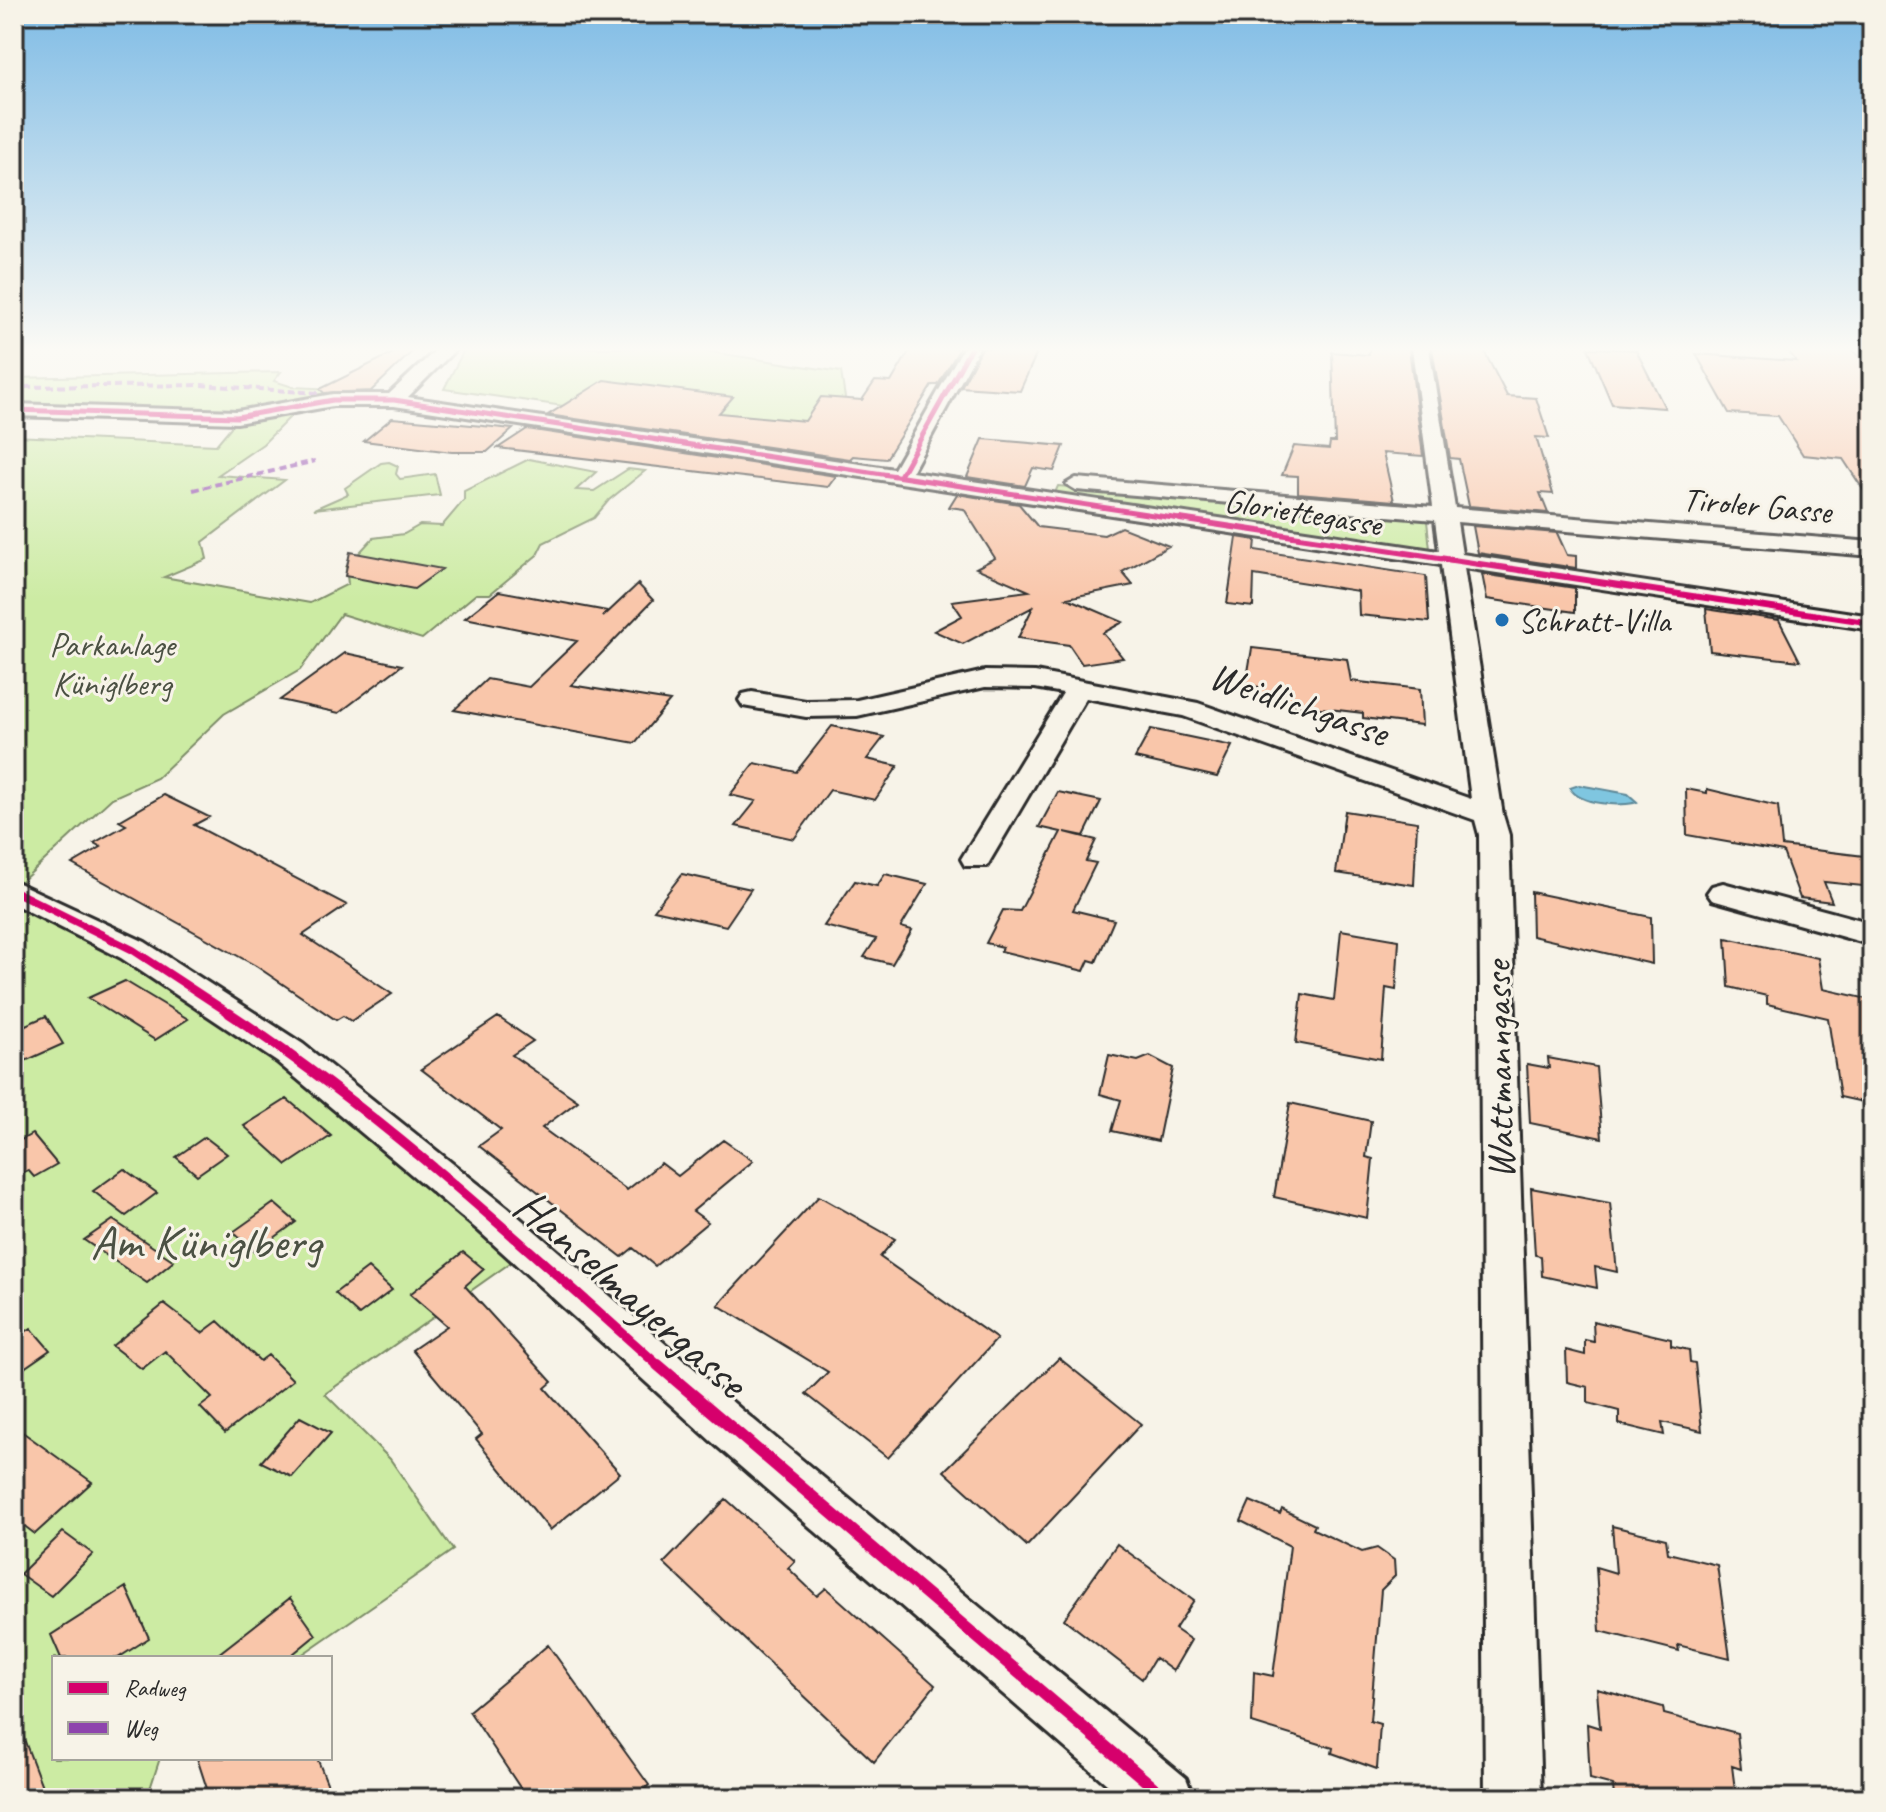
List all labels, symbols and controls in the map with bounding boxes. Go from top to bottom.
street label: Tiroler Gasse [1681,477,1835,533]
street label: Gloriettegasse [1222,478,1386,546]
place label: Schratt-Villa [1518,599,1673,642]
marker: Schratt-Villa [1493,611,1511,629]
park label: Parkanlage Küniglberg [49,623,178,705]
street label: Weidlichgasse [1203,650,1397,759]
street label: Wattmanngasse [1472,958,1526,1179]
street label: Hanselmayergasse [502,1175,763,1413]
park label: Am Küniglberg [91,1212,324,1272]
legend [52,1656,332,1760]
text: Radweg [124,1673,187,1703]
text: Weg [124,1713,159,1743]

